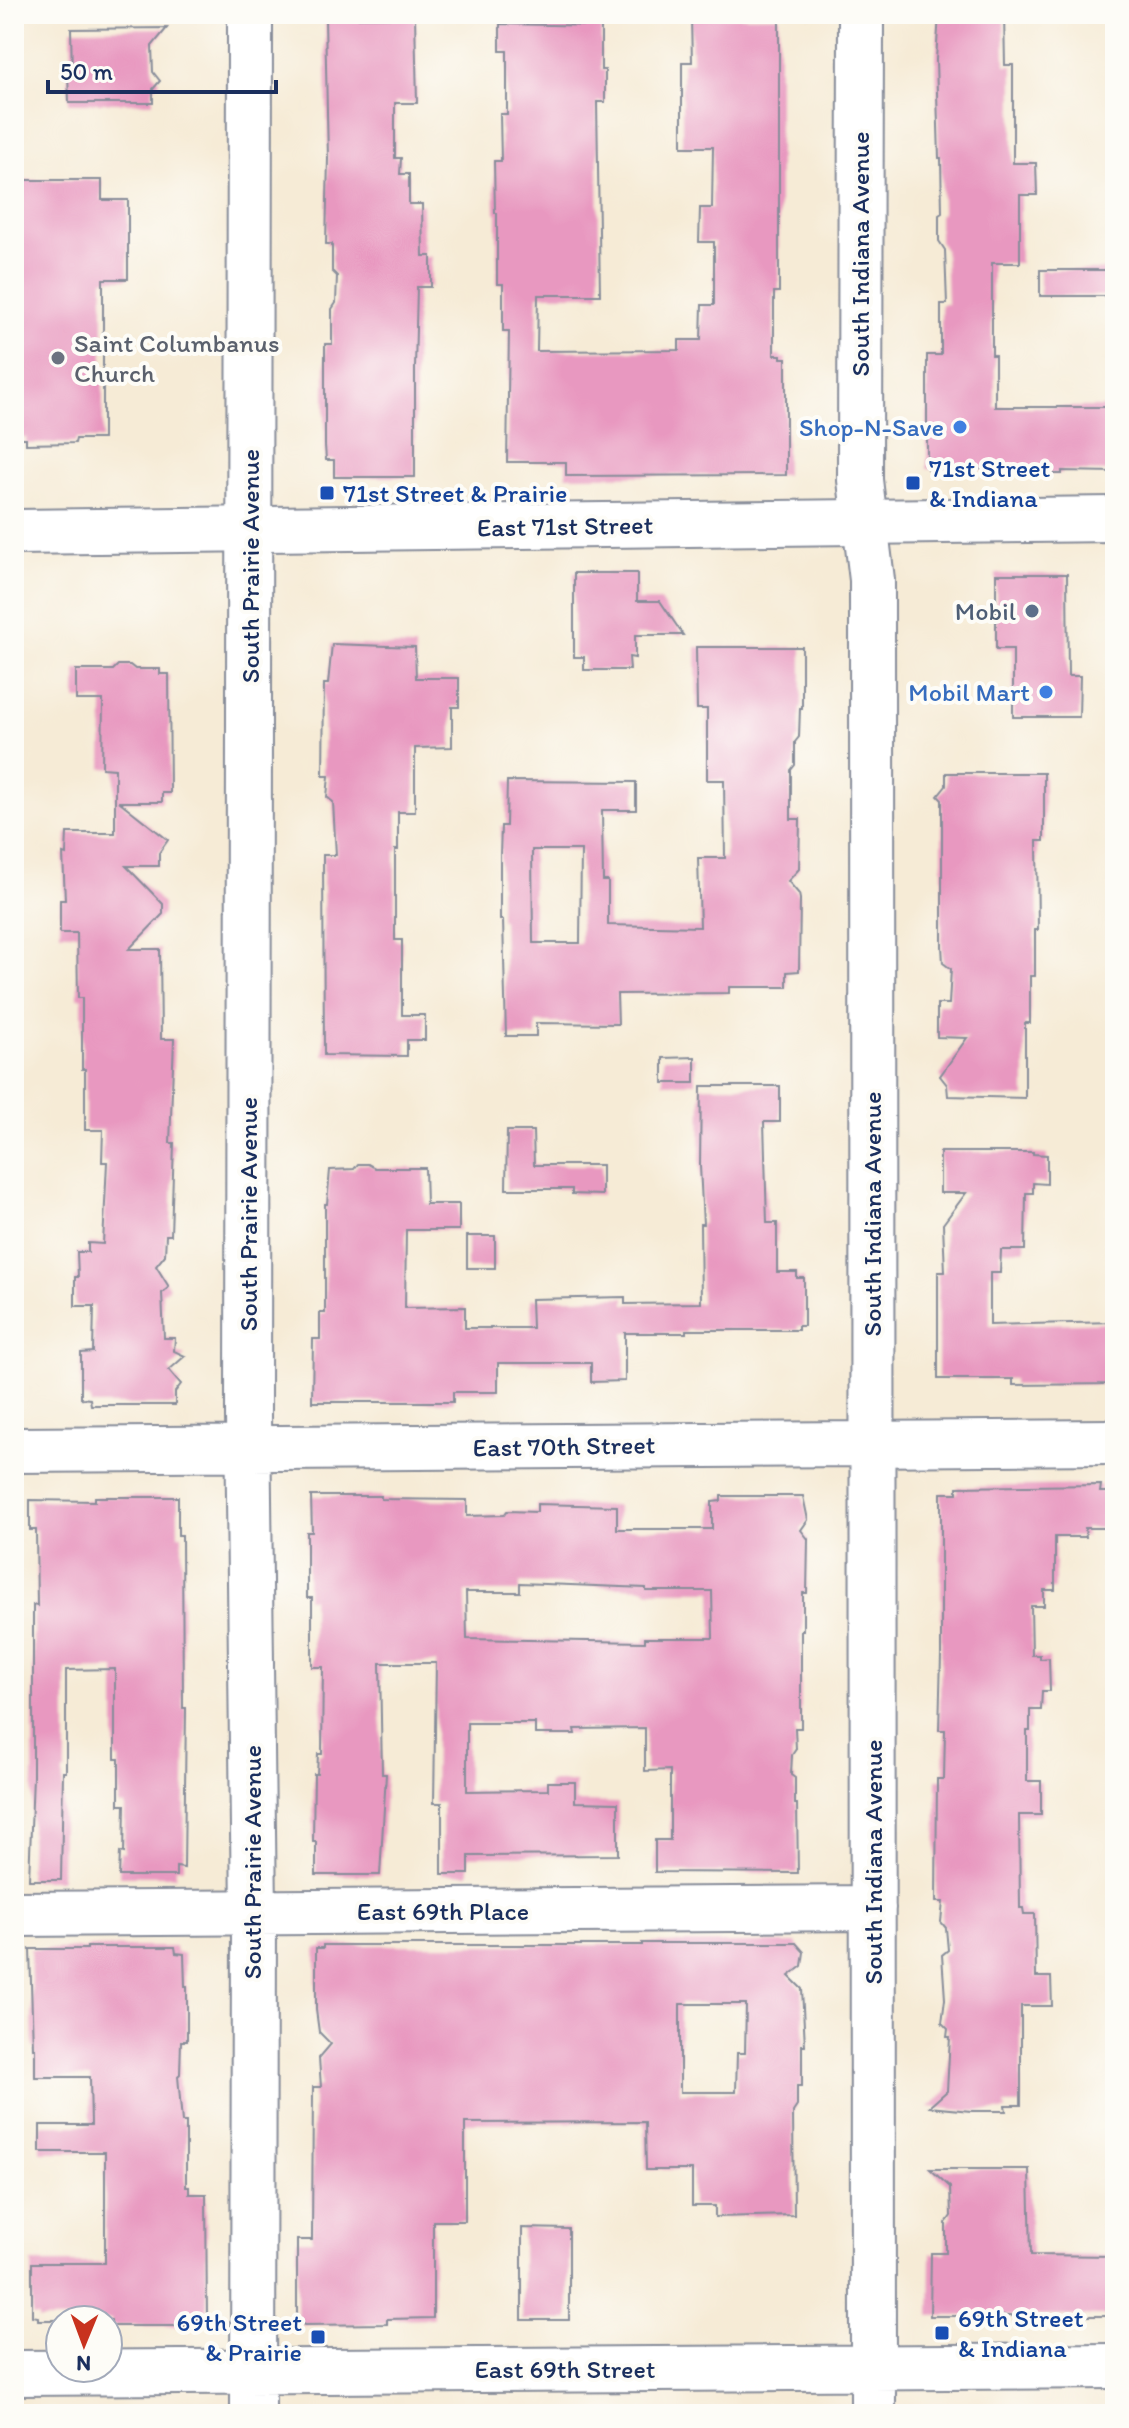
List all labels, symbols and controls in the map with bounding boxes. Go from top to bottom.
scale bar [48,44,276,94]
text: 50 m [60,57,113,86]
street label: South Indiana Avenue [844,132,876,376]
place label: Saint Columbanus Church [74,327,280,389]
marker: Saint Columbanus Church [49,349,67,367]
place label: Shop-N-Save [799,411,944,443]
marker: Shop-N-Save [951,418,969,436]
street label: South Prairie Avenue [234,449,266,683]
place label: 71st Street & Indiana [929,452,1051,514]
marker: 71st Street & Indiana [904,474,922,492]
place label: 71st Street & Prairie [343,477,567,509]
marker: 71st Street & Prairie [318,484,336,502]
street label: East 71st Street [476,508,654,544]
place label: Mobil [955,595,1016,627]
marker: Mobil [1023,602,1041,620]
place label: Mobil Mart [908,676,1030,708]
marker: Mobil Mart [1037,683,1055,701]
street label: South Indiana Avenue [856,1092,888,1336]
street label: South Prairie Avenue [232,1097,264,1331]
street label: East 70th Street [472,1428,656,1464]
street label: South Indiana Avenue [857,1740,889,1984]
street label: South Prairie Avenue [236,1745,268,1979]
street label: East 69th Place [357,1895,529,1927]
place label: 69th Street & Indiana [958,2302,1084,2364]
north arrow [44,2304,124,2384]
place label: 69th Street & Prairie [177,2306,302,2368]
marker: 69th Street & Indiana [933,2324,951,2342]
marker: 69th Street & Prairie [309,2328,327,2346]
text: N [76,2350,91,2377]
street label: East 69th Street [474,2353,656,2385]

